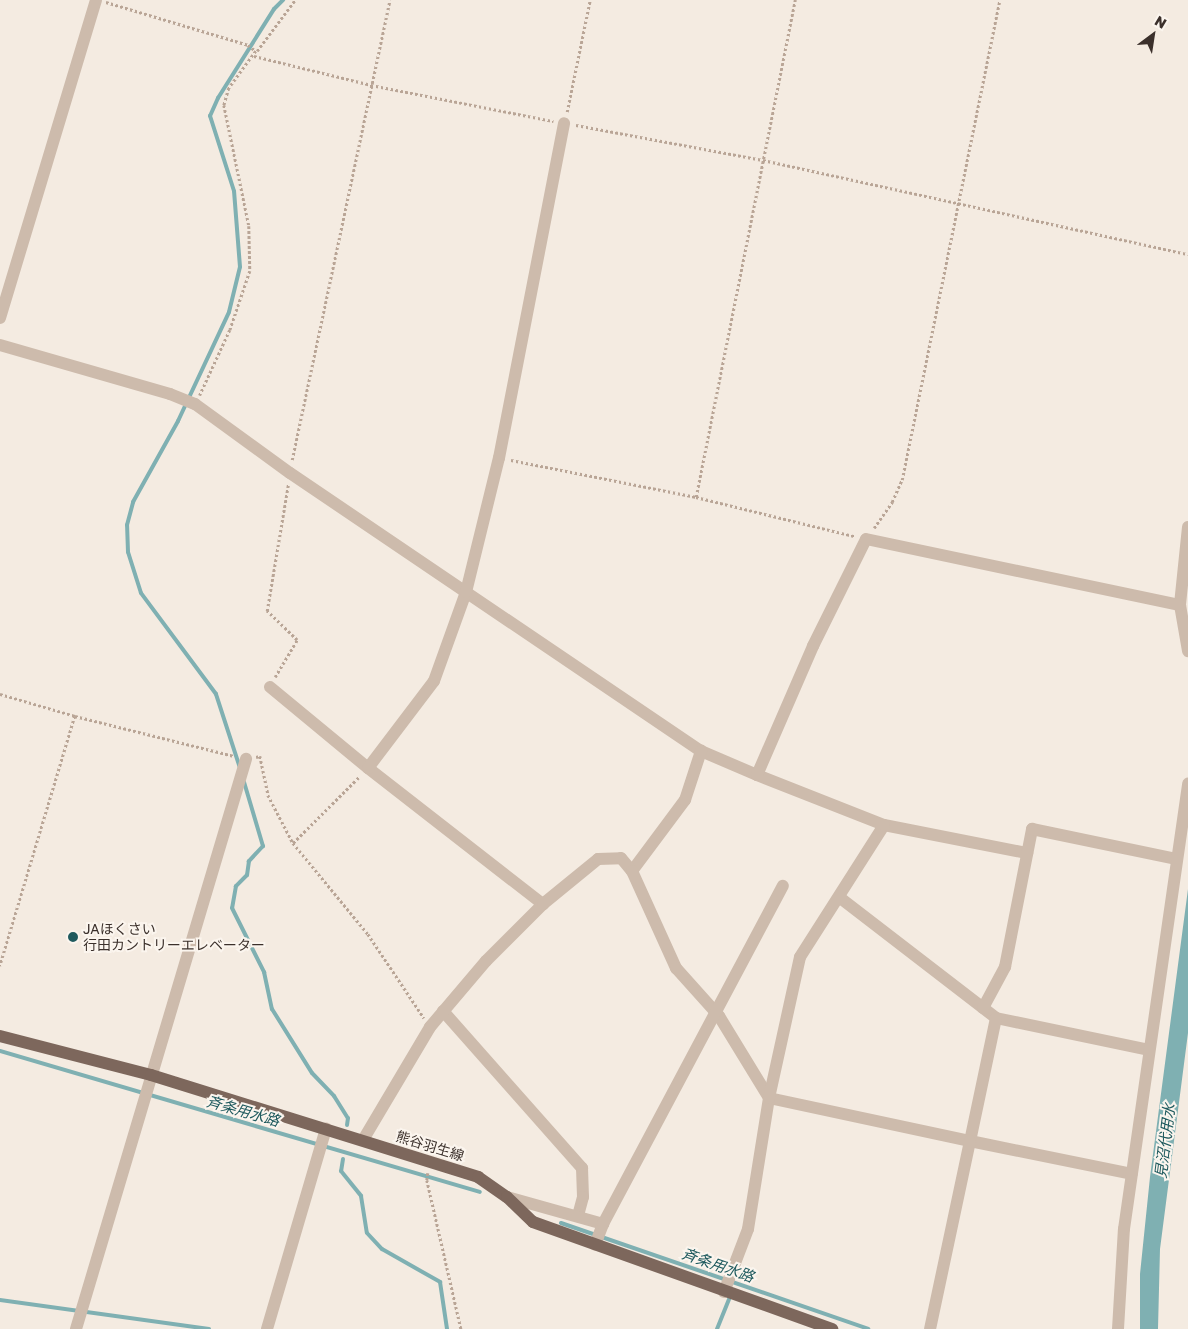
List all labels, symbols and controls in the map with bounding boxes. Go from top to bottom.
north arrow [1128,10,1178,60]
text: N [1152,12,1170,32]
place label: JAほくさい 行田カントリーエレベーター [83,921,265,954]
marker: JAほくさい 行田カントリーエレベーター [67,931,79,943]
water label: 斉条用水路 [204,1092,282,1130]
water label: 見沼代用水 [1151,1103,1179,1179]
street label: 熊谷羽生線 [394,1128,466,1164]
water label: 斉条用水路 [680,1244,756,1286]

